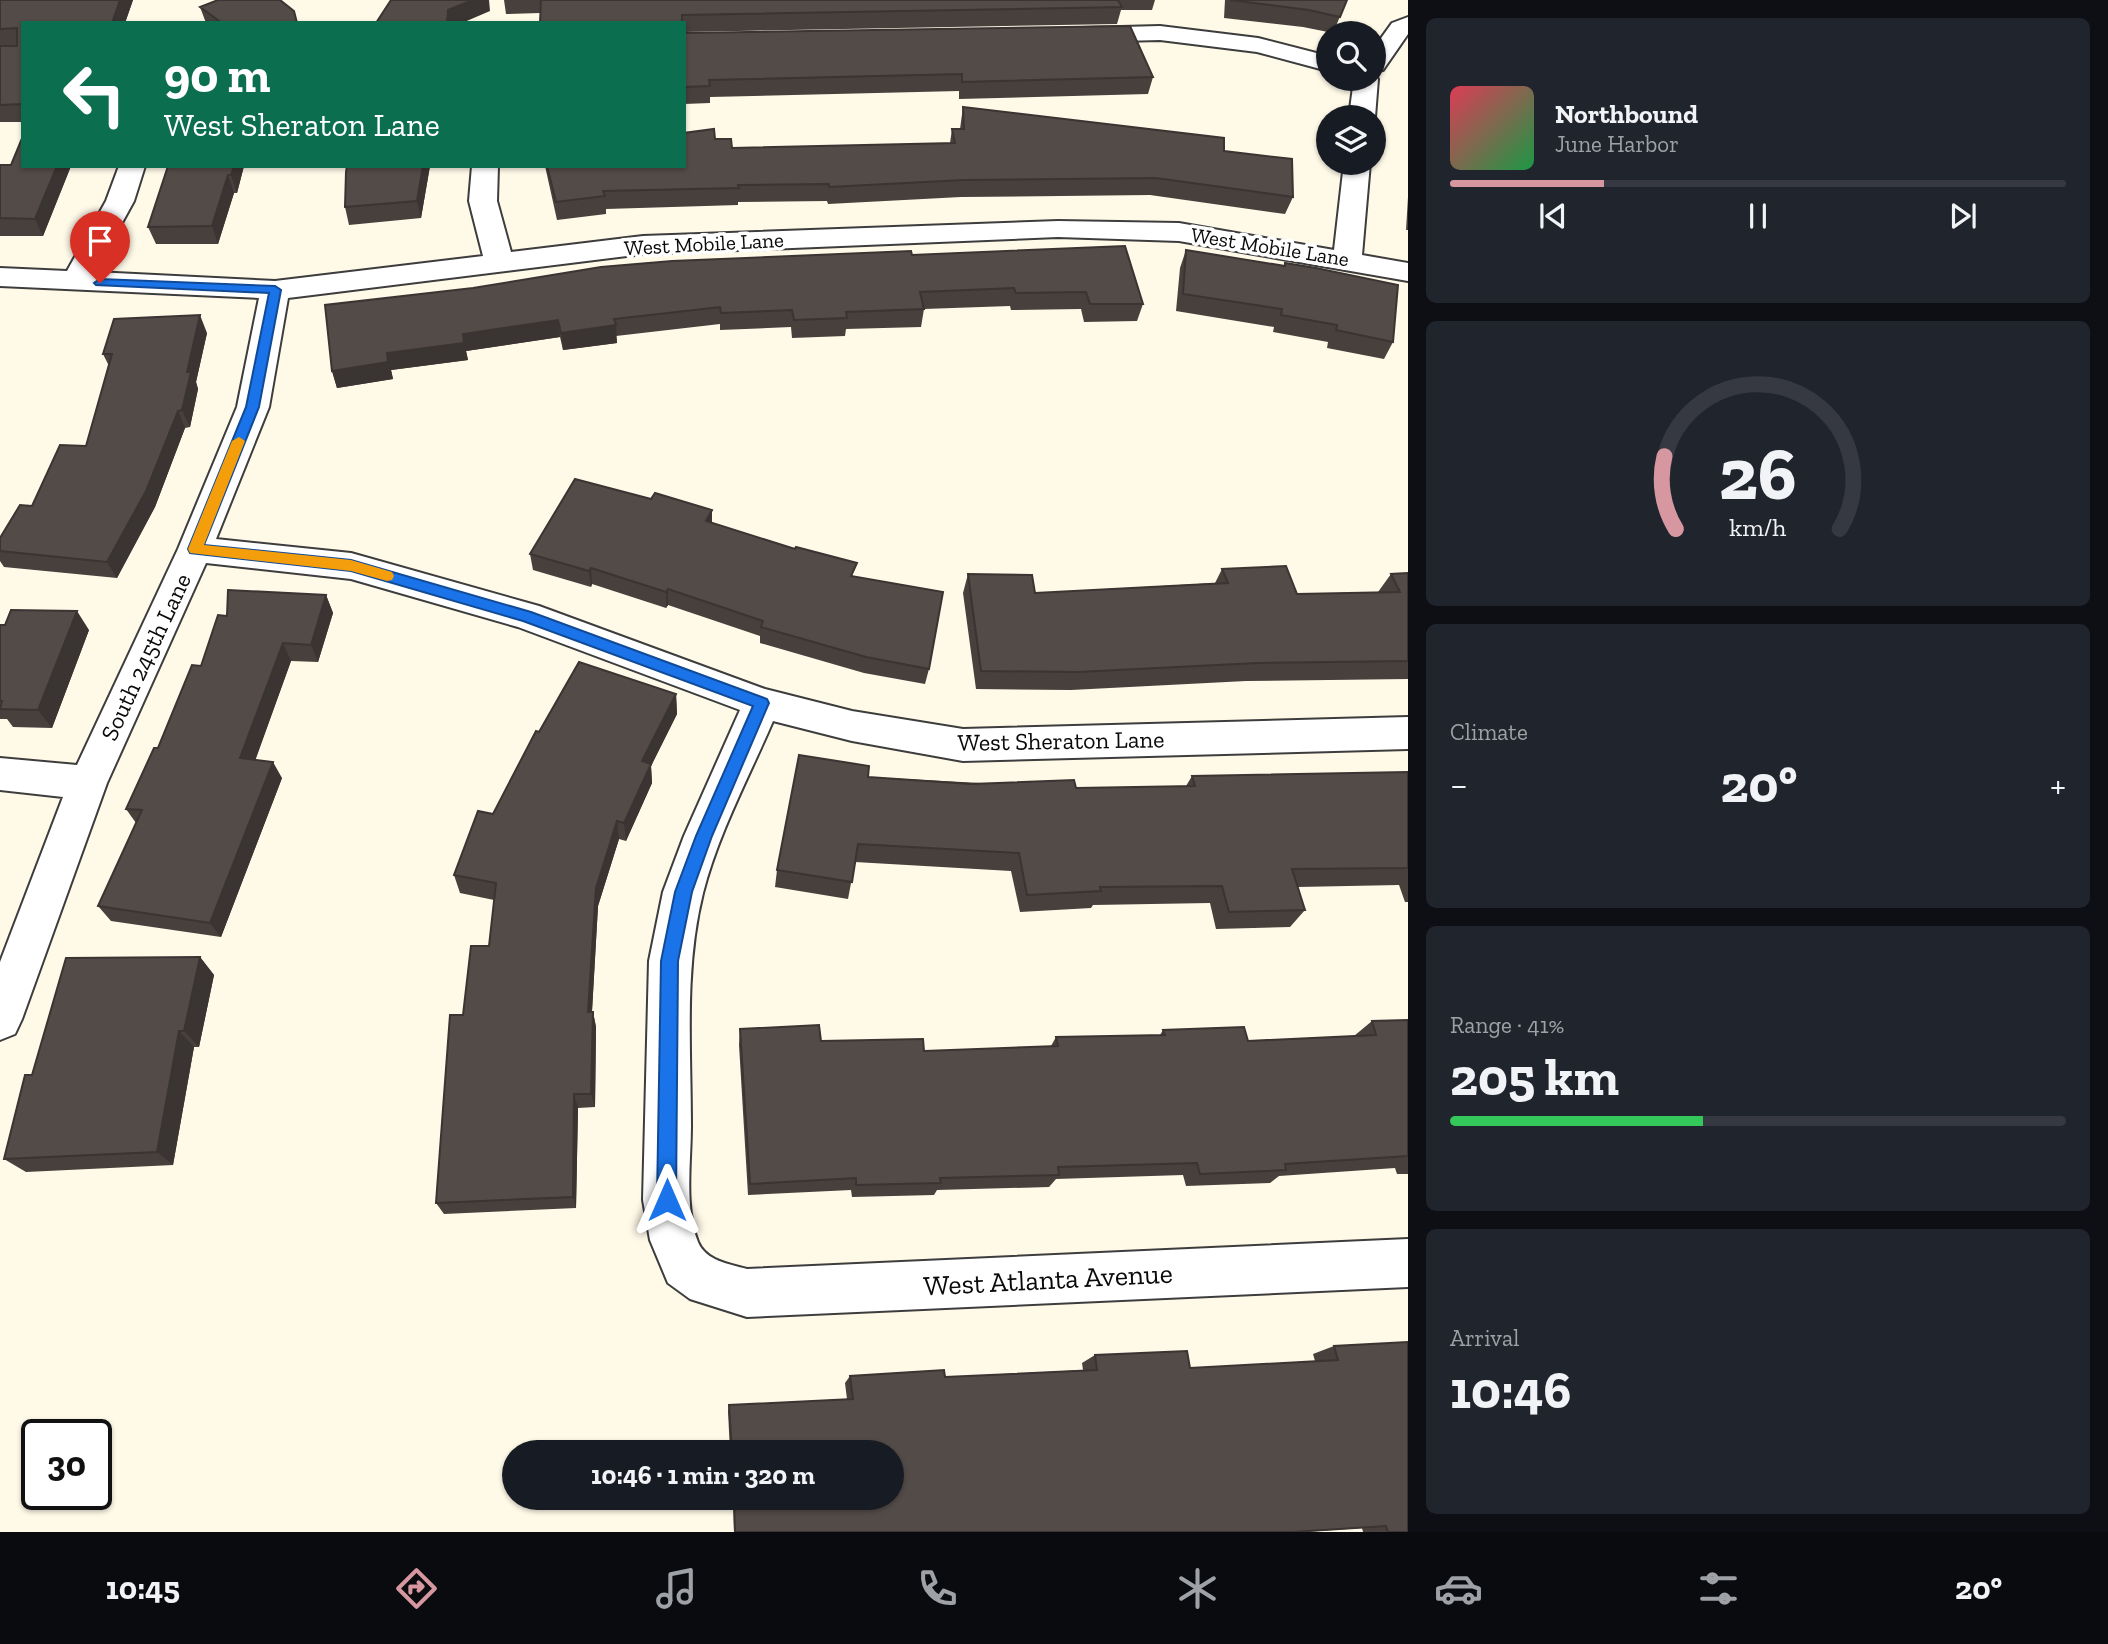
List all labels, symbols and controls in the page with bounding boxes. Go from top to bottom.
map controls [1316,21,1386,175]
button: search [1316,21,1386,91]
text: 90 m [164,46,271,105]
icon: left [49,49,140,140]
text: Northbound [1555,98,1698,130]
button: layers [1316,105,1386,175]
text: West Sheraton Lane [164,106,440,144]
text: June Harbor [1555,130,1679,158]
icon: previous [1534,197,1572,235]
icon: pause [1739,197,1777,235]
icon: next [1944,197,1982,235]
pin [70,211,130,283]
icon: arrive [81,222,119,260]
street label: West Mobile Lane [1189,222,1351,271]
street label: West Mobile Lane [623,227,785,260]
text: 26 [1719,431,1797,519]
text: km/h [1729,512,1787,542]
street label: South 245th Lane [94,569,197,745]
text: Climate [1450,718,1528,746]
street label: West Sheraton Lane [957,724,1165,757]
text: 20° [1721,753,1797,815]
text: − [1450,762,1468,808]
text: + [2050,762,2066,808]
text: Range · 41% [1450,1011,1564,1039]
text: 205 km [1450,1046,1619,1108]
position arrow [630,1163,704,1237]
street label: West Atlanta Avenue [923,1256,1173,1303]
text: Arrival [1450,1324,1519,1352]
text: 10:46 [1450,1359,1571,1421]
speed limit sign: 30 [21,1419,112,1510]
text: 10:46 · 1 min · 320 m [591,1459,815,1491]
icon: directions [392,1564,441,1613]
icon: music [652,1564,701,1613]
icon: phone [913,1564,962,1613]
icon: climate [1173,1564,1222,1613]
icon: car [1434,1564,1483,1613]
icon: filters [1694,1564,1743,1613]
text: 10:45 [106,1569,180,1607]
text: 20° [1955,1569,2002,1607]

